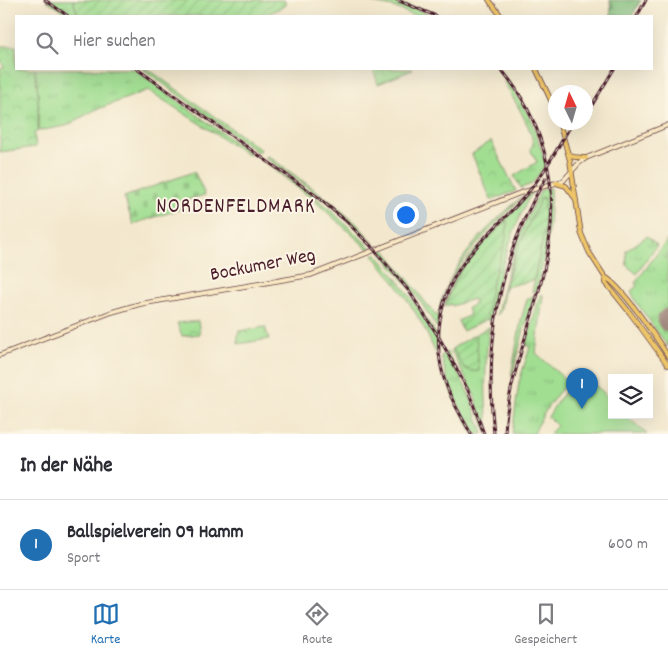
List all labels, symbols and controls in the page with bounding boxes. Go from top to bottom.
search box [15,15,653,70]
icon: search [33,29,61,57]
text: Hier suchen [73,29,156,56]
north arrow [548,85,593,130]
district label: NORDENFELDMARK [156,193,316,223]
your location [393,202,419,228]
street label: Bockumer Weg [208,242,318,290]
pin: 1 [566,368,598,409]
map controls [608,374,653,419]
button: layers [608,374,653,419]
text: In der Nähe [20,452,112,482]
text: Ballspielverein 09 Hamm [67,520,244,547]
text: 1 [34,533,38,556]
text: 600 m [608,533,648,556]
text: Sport [67,547,100,570]
tab: Karte [91,600,120,650]
tab: Route [302,600,333,650]
tab: Gespeichert [514,600,577,650]

